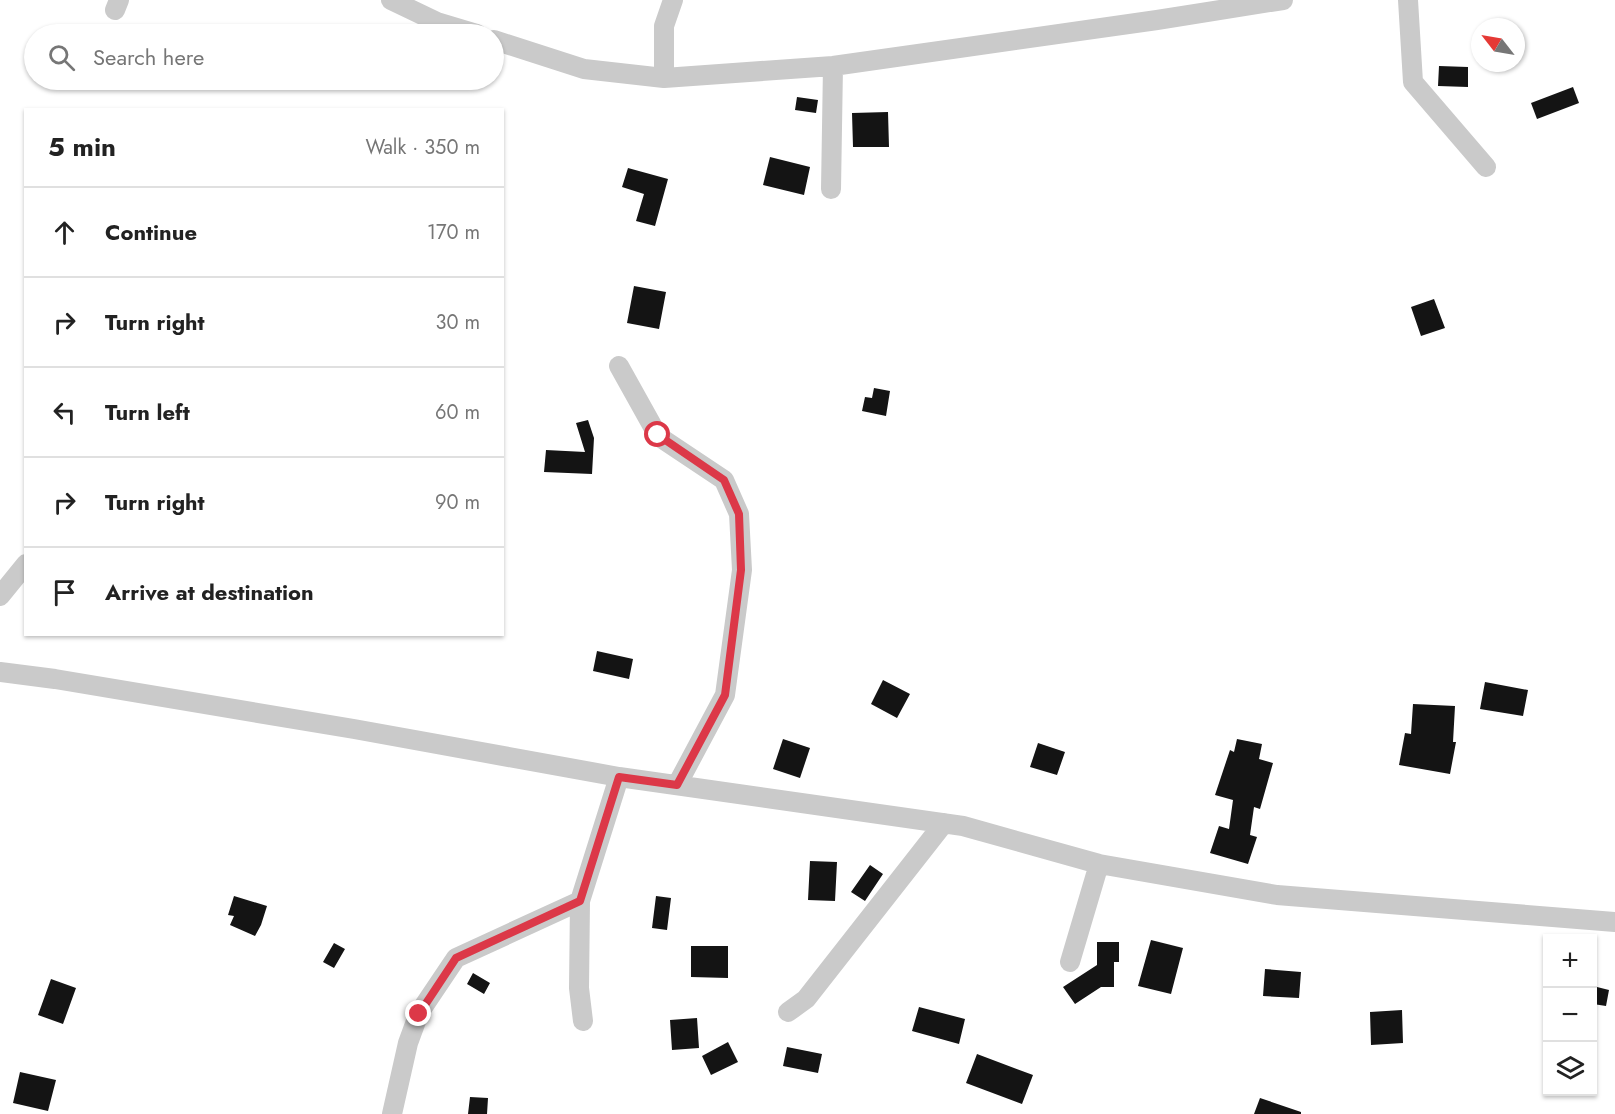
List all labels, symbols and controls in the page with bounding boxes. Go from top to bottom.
north arrow [1471,18,1525,72]
search box [24,24,504,90]
icon: search [45,41,78,74]
text: Search here [93,41,204,73]
text: 5 min [48,128,116,166]
text: Walk · 350 m [365,133,480,162]
icon: ahead [48,216,81,249]
text: Continue [105,216,197,248]
text: 170 m [427,218,480,247]
icon: right [48,306,81,339]
text: Turn right [105,306,205,338]
text: 30 m [435,308,480,337]
icon: left [48,396,81,429]
text: Turn left [105,396,190,428]
text: 60 m [435,398,480,427]
route start [644,421,670,447]
icon: right [48,486,81,519]
text: Turn right [105,486,205,518]
text: 90 m [435,488,480,517]
icon: arrive [48,576,81,609]
text: Arrive at destination [105,576,314,608]
map controls [1543,934,1597,1096]
button: + [1543,934,1597,988]
button: − [1543,988,1597,1042]
route end [405,1000,431,1026]
button: layers [1543,1042,1597,1096]

